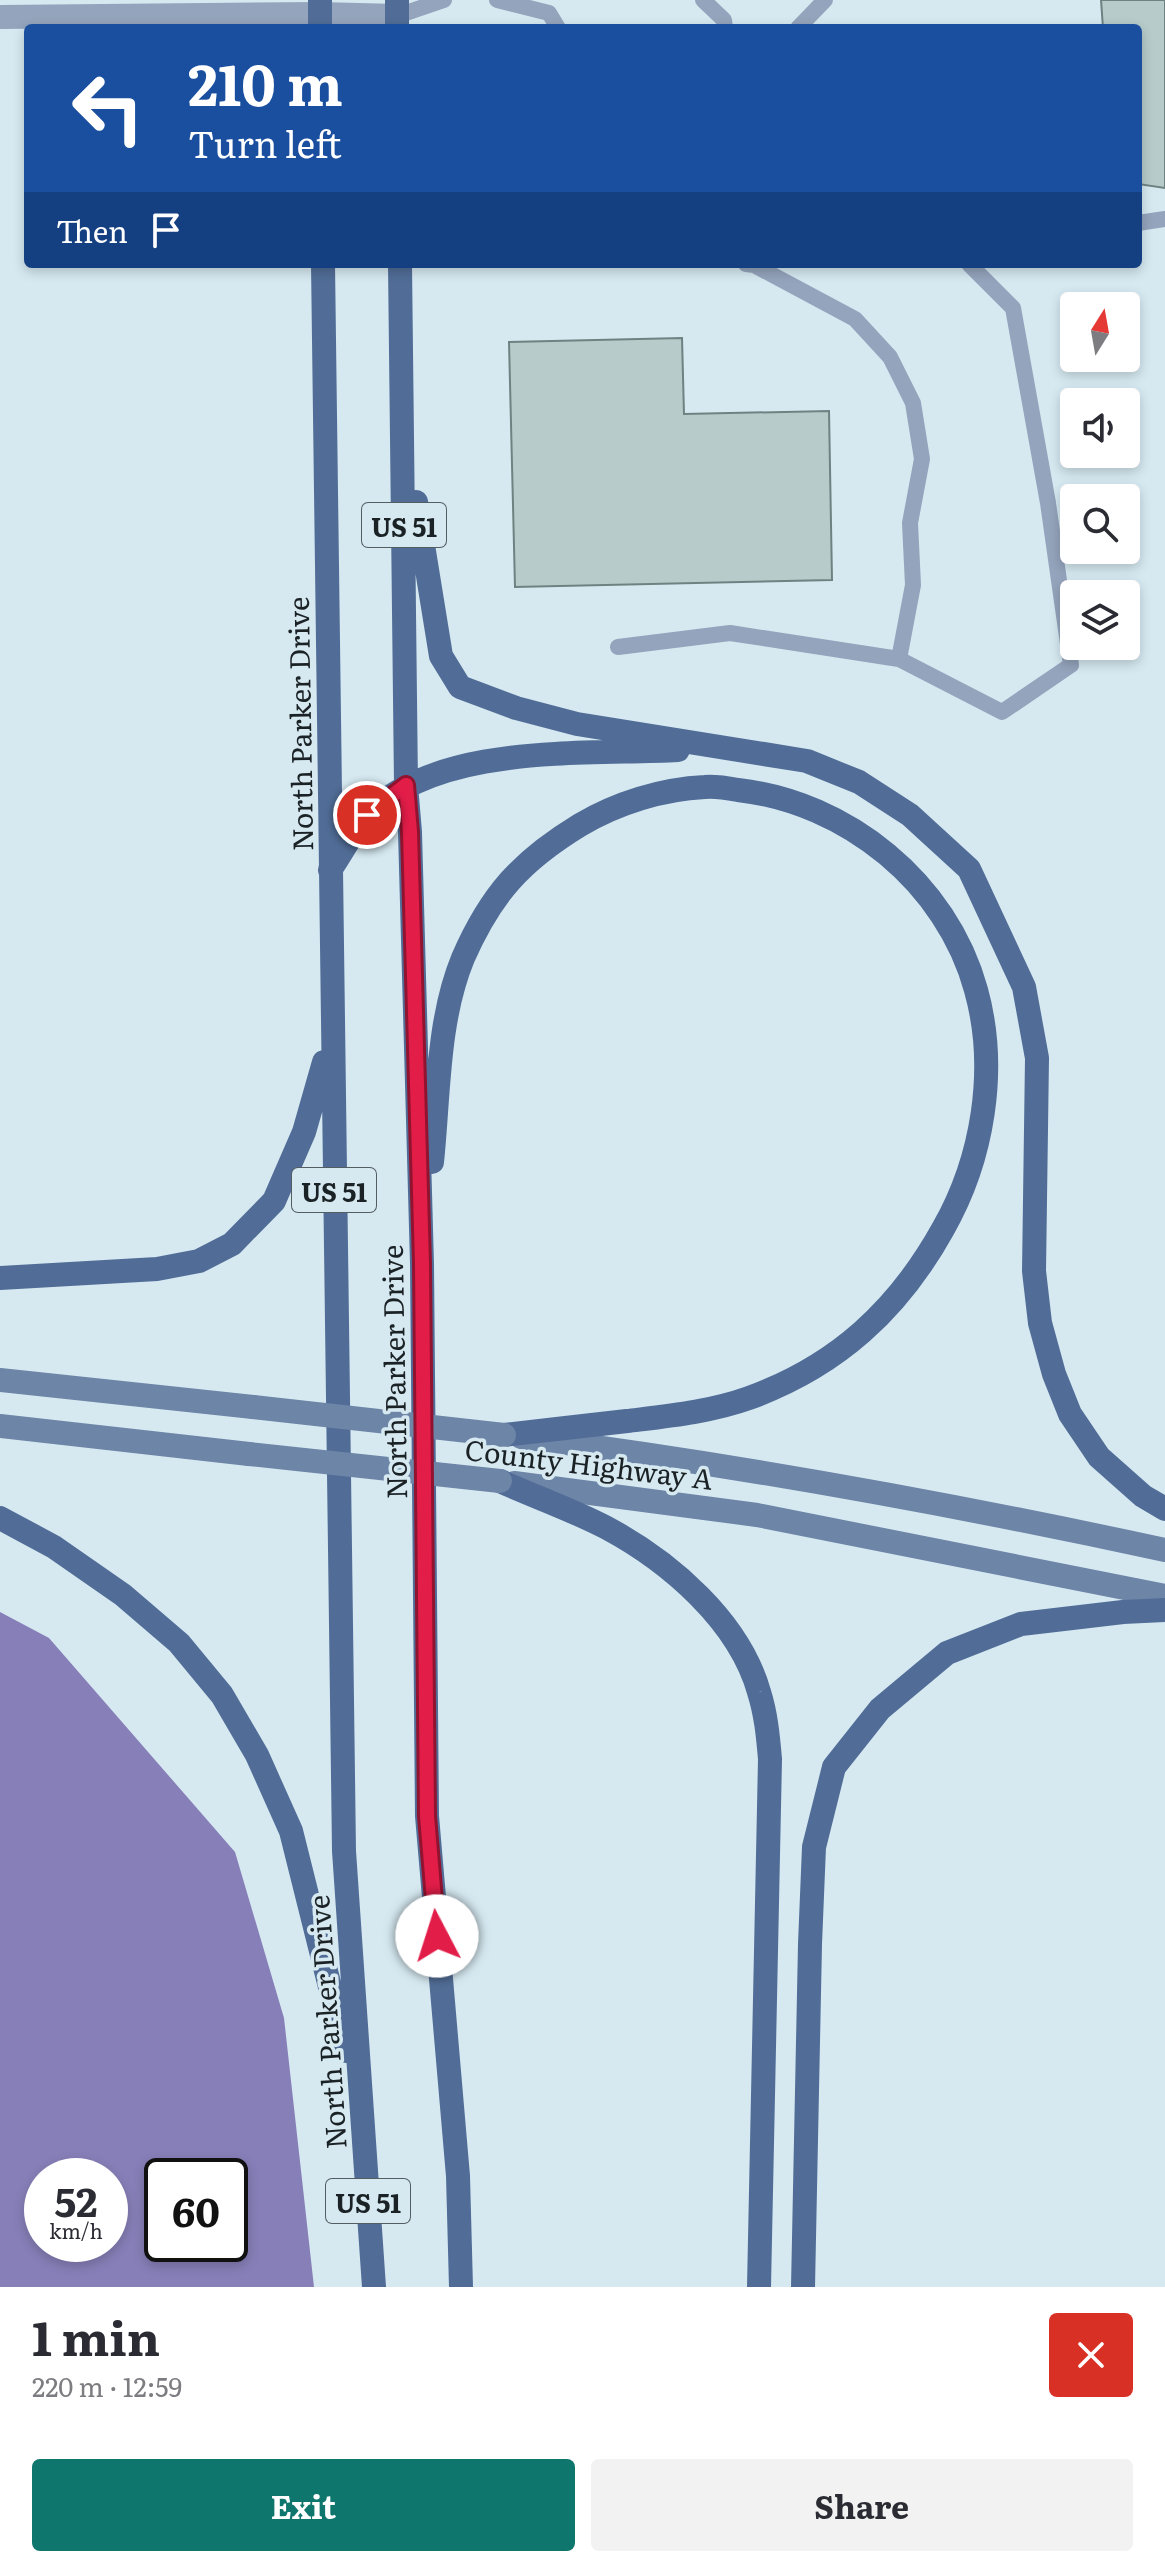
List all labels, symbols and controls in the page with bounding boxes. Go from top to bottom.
text: 210 m [188,40,343,123]
icon: left [56,56,160,160]
text: Turn left [188,116,342,169]
text: Then [56,208,128,252]
icon: arrive [144,208,188,252]
north arrow [1060,292,1140,372]
map controls [1060,292,1140,660]
button: sound [1060,388,1140,468]
button: search [1060,484,1140,564]
road number: US 51 [362,503,446,547]
button: layers [1060,580,1140,660]
street label: North Parker Drive [276,596,322,852]
pin [333,781,401,849]
icon: arrive [345,793,389,837]
road number: US 51 [292,1168,376,1212]
street label: North Parker Drive [370,1244,416,1500]
street label: County Highway A [463,1427,716,1499]
street label: North Parker Drive [296,1894,356,2150]
position arrow [395,1894,479,1978]
speed limit sign: 60 [144,2158,248,2262]
text: 52 [55,2170,97,2229]
road number: US 51 [326,2179,410,2223]
text: km/h [49,2215,103,2245]
text: 1 min [32,2300,160,2371]
button: close [1049,2313,1133,2397]
text: 220 m · 12:59 [32,2366,182,2405]
button: Exit [32,2459,575,2551]
button: Share [591,2459,1133,2551]

